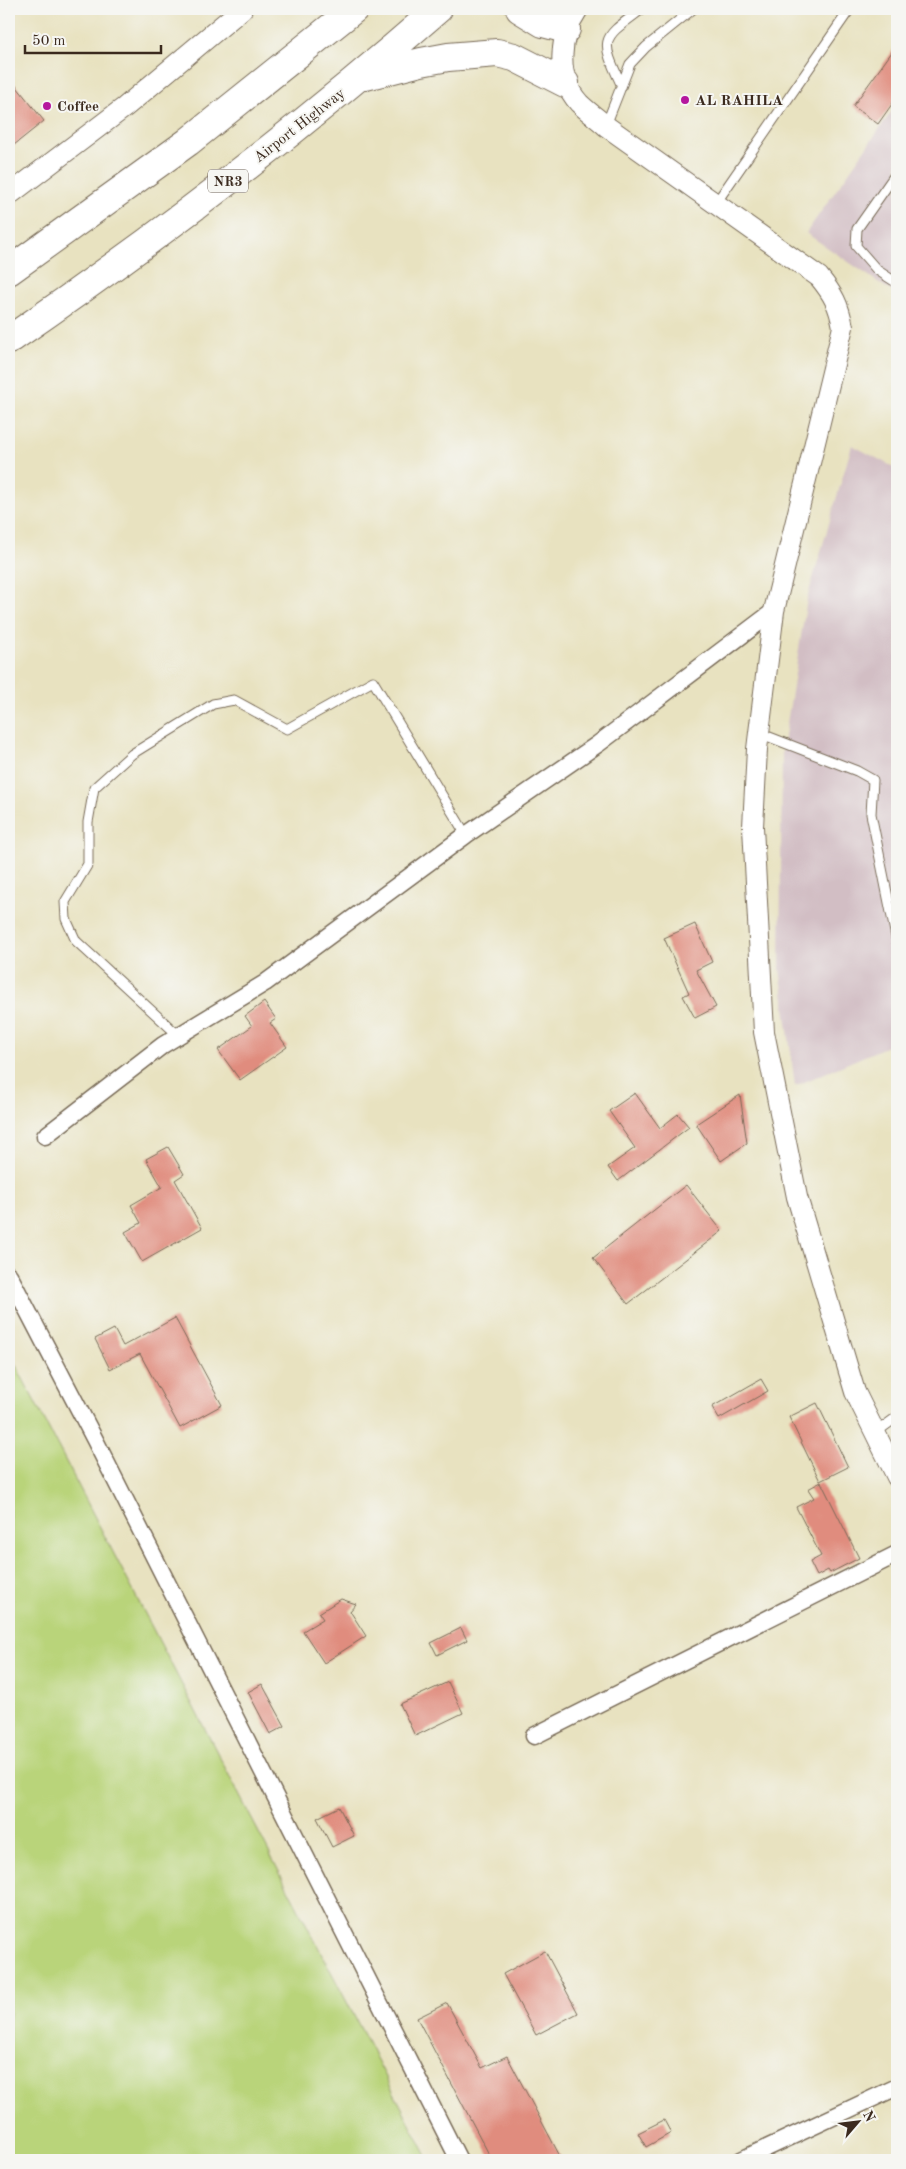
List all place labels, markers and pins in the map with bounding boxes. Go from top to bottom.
marker: AL RAHILA [679,94,691,106]
place label: AL RAHILA [695,94,783,109]
marker: Coffee [41,100,53,112]
place label: Coffee [57,100,99,115]

